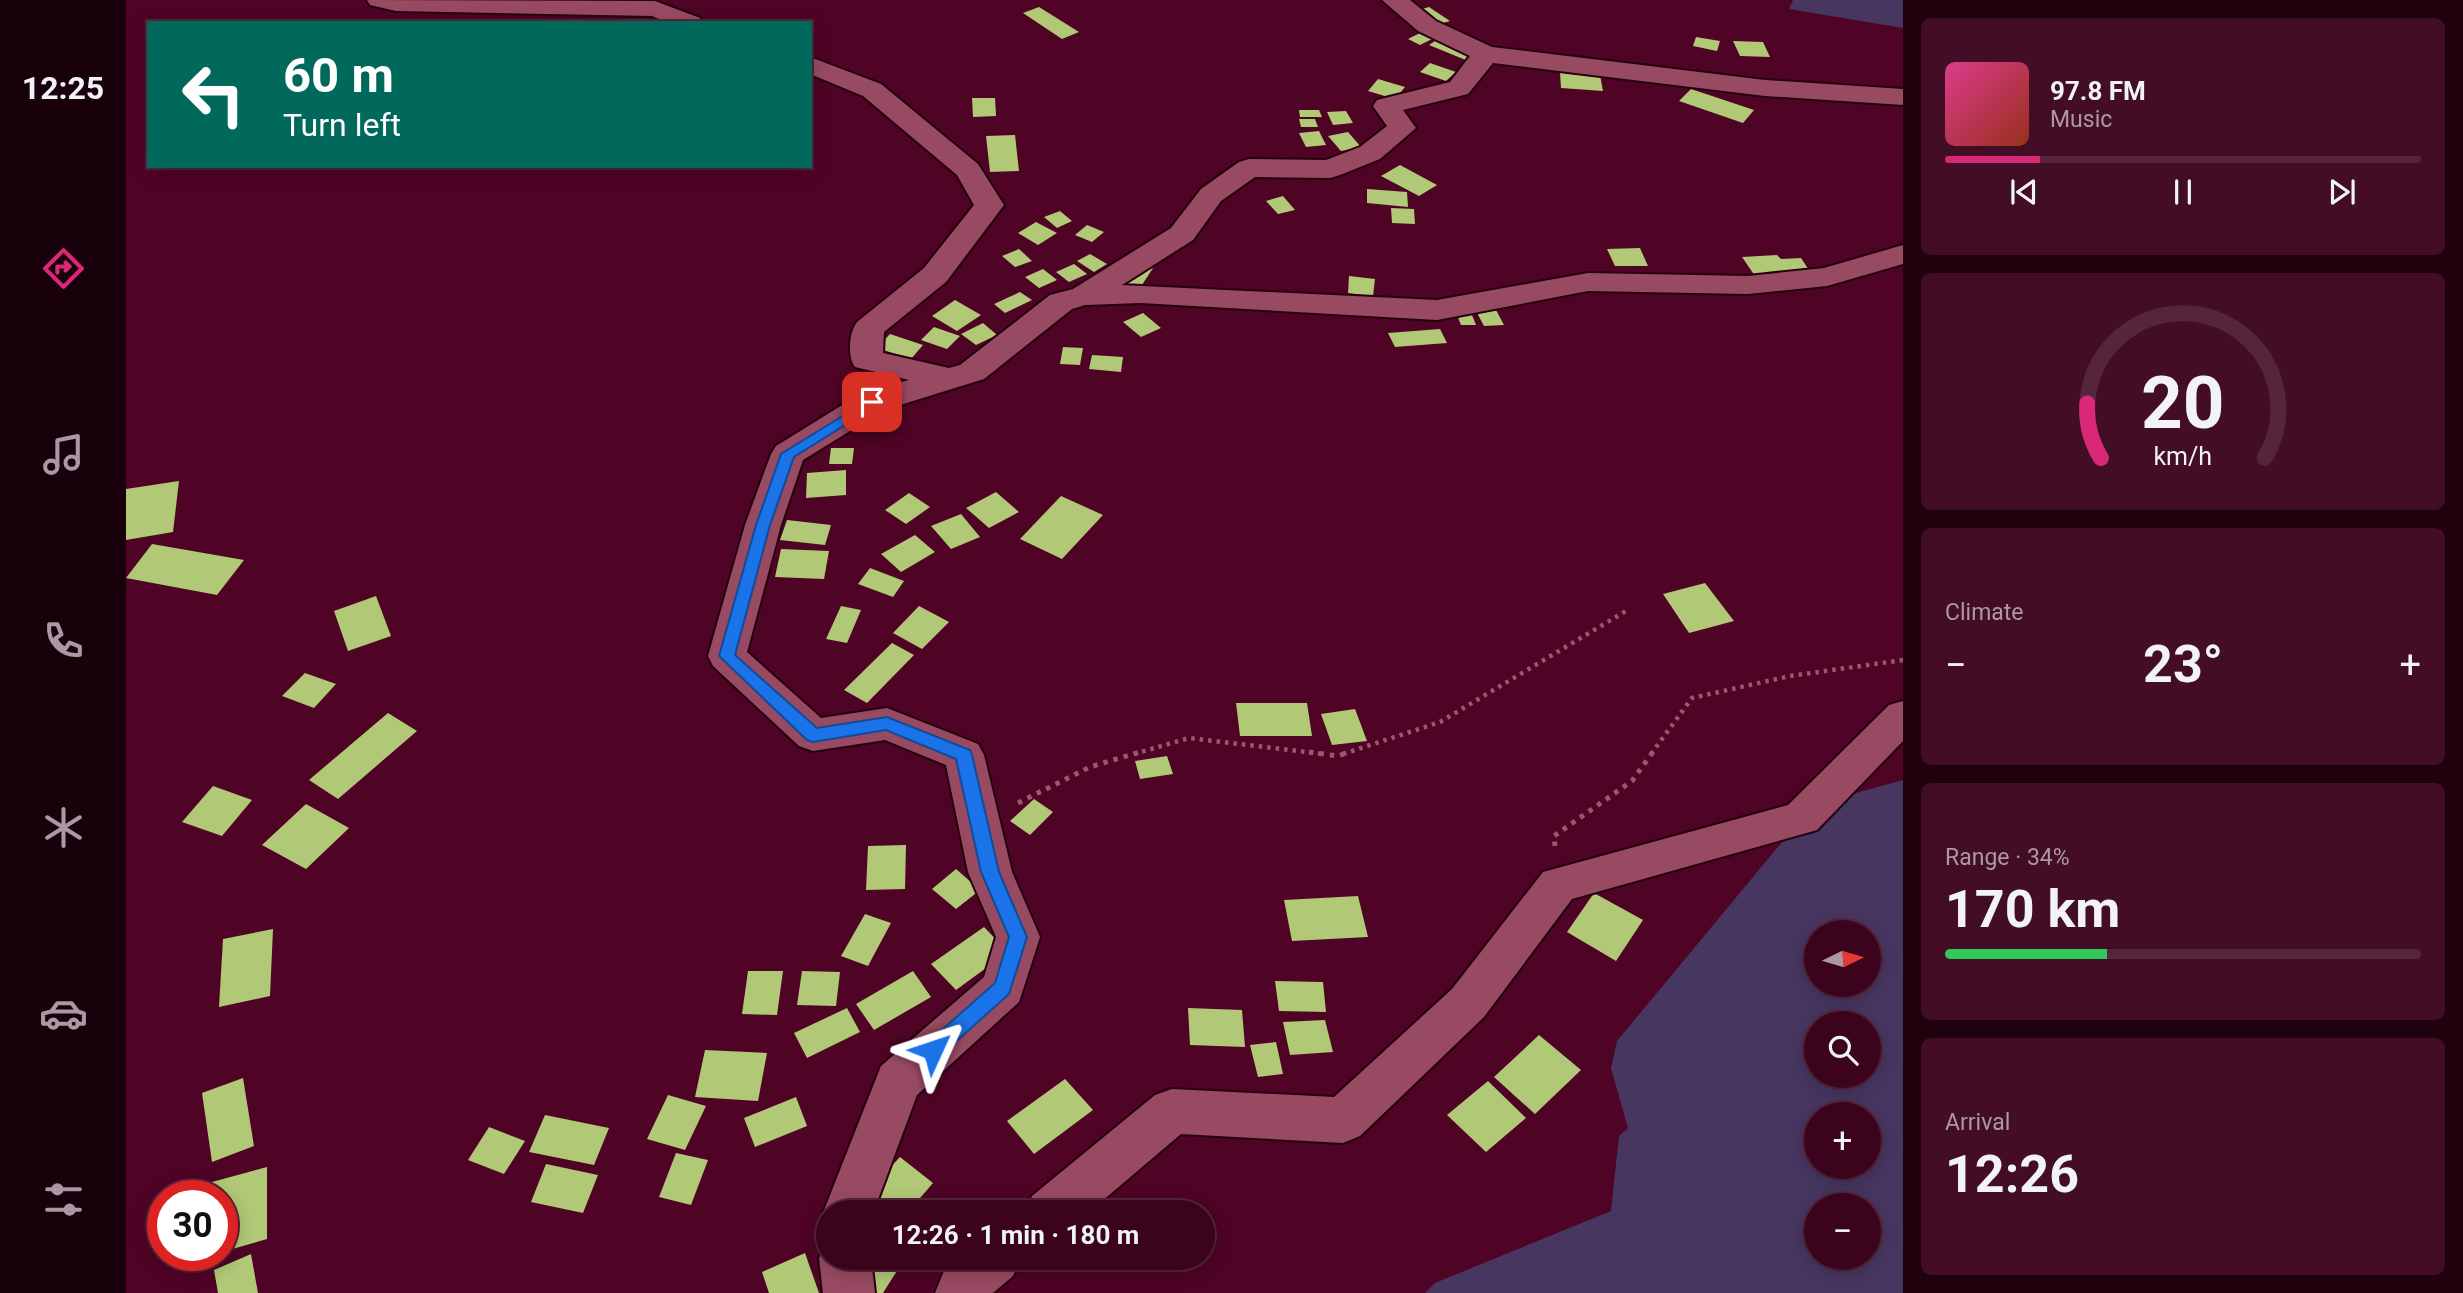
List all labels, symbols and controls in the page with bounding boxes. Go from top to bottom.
text: 60 m [283,47,394,104]
icon: left [168,49,259,140]
text: 12:25 [22,69,104,107]
text: 97.8 FM [2050,76,2146,106]
text: Turn left [283,106,401,144]
text: Music [2050,106,2112,133]
icon: previous [2005,173,2043,211]
icon: pause [2164,173,2202,211]
icon: next [2323,173,2361,211]
icon: directions [39,244,88,293]
text: 20 [2141,360,2225,446]
pin [842,372,902,432]
icon: arrive [853,383,891,421]
icon: music [39,430,88,479]
text: km/h [2154,441,2212,470]
text: Climate [1945,599,2024,626]
icon: phone [39,616,88,665]
text: 23° [2143,634,2223,695]
text: − [1945,643,1967,687]
text: + [2399,643,2421,687]
icon: climate [39,803,88,852]
text: Range · 34% [1945,844,2070,871]
text: 170 km [1945,879,2120,940]
north arrow [1804,920,1881,998]
map controls [1804,920,1881,1270]
icon: car [39,989,88,1038]
button: search [1804,1011,1881,1088]
position arrow [896,1013,970,1087]
button: + [1804,1102,1881,1179]
text: Arrival [1945,1109,2010,1136]
text: 12:26 [1945,1144,2079,1205]
icon: filters [39,1175,88,1224]
speed limit sign: 30 [147,1180,238,1271]
button: − [1804,1193,1881,1270]
text: 12:26 · 1 min · 180 m [892,1220,1139,1250]

